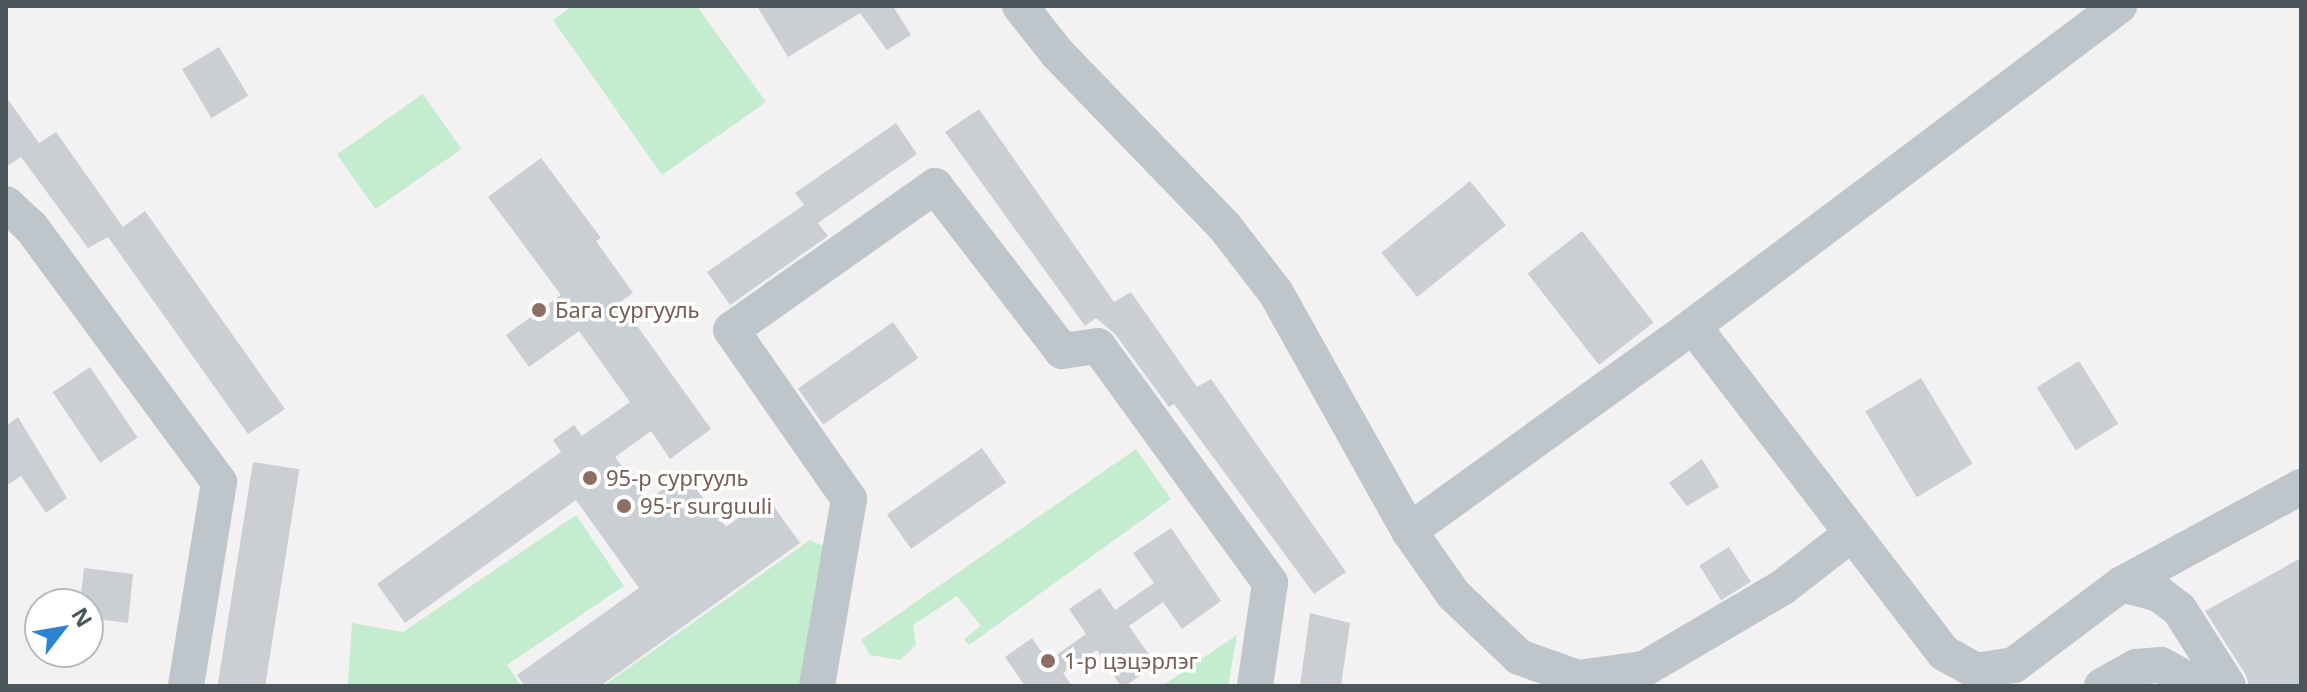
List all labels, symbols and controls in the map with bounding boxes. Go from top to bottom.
place label: Бага сургууль [555,297,700,323]
marker: Бага сургууль [530,301,548,319]
place label: 95-р сургууль [606,465,749,491]
marker: 95-р сургууль [581,469,599,487]
place label: 95-r surguuli [640,493,772,519]
marker: 95-r surguuli [615,497,633,515]
north arrow [24,588,104,668]
text: N [65,601,100,632]
place label: 1-р цэцэрлэг [1064,648,1198,674]
marker: 1-р цэцэрлэг [1039,652,1057,670]

